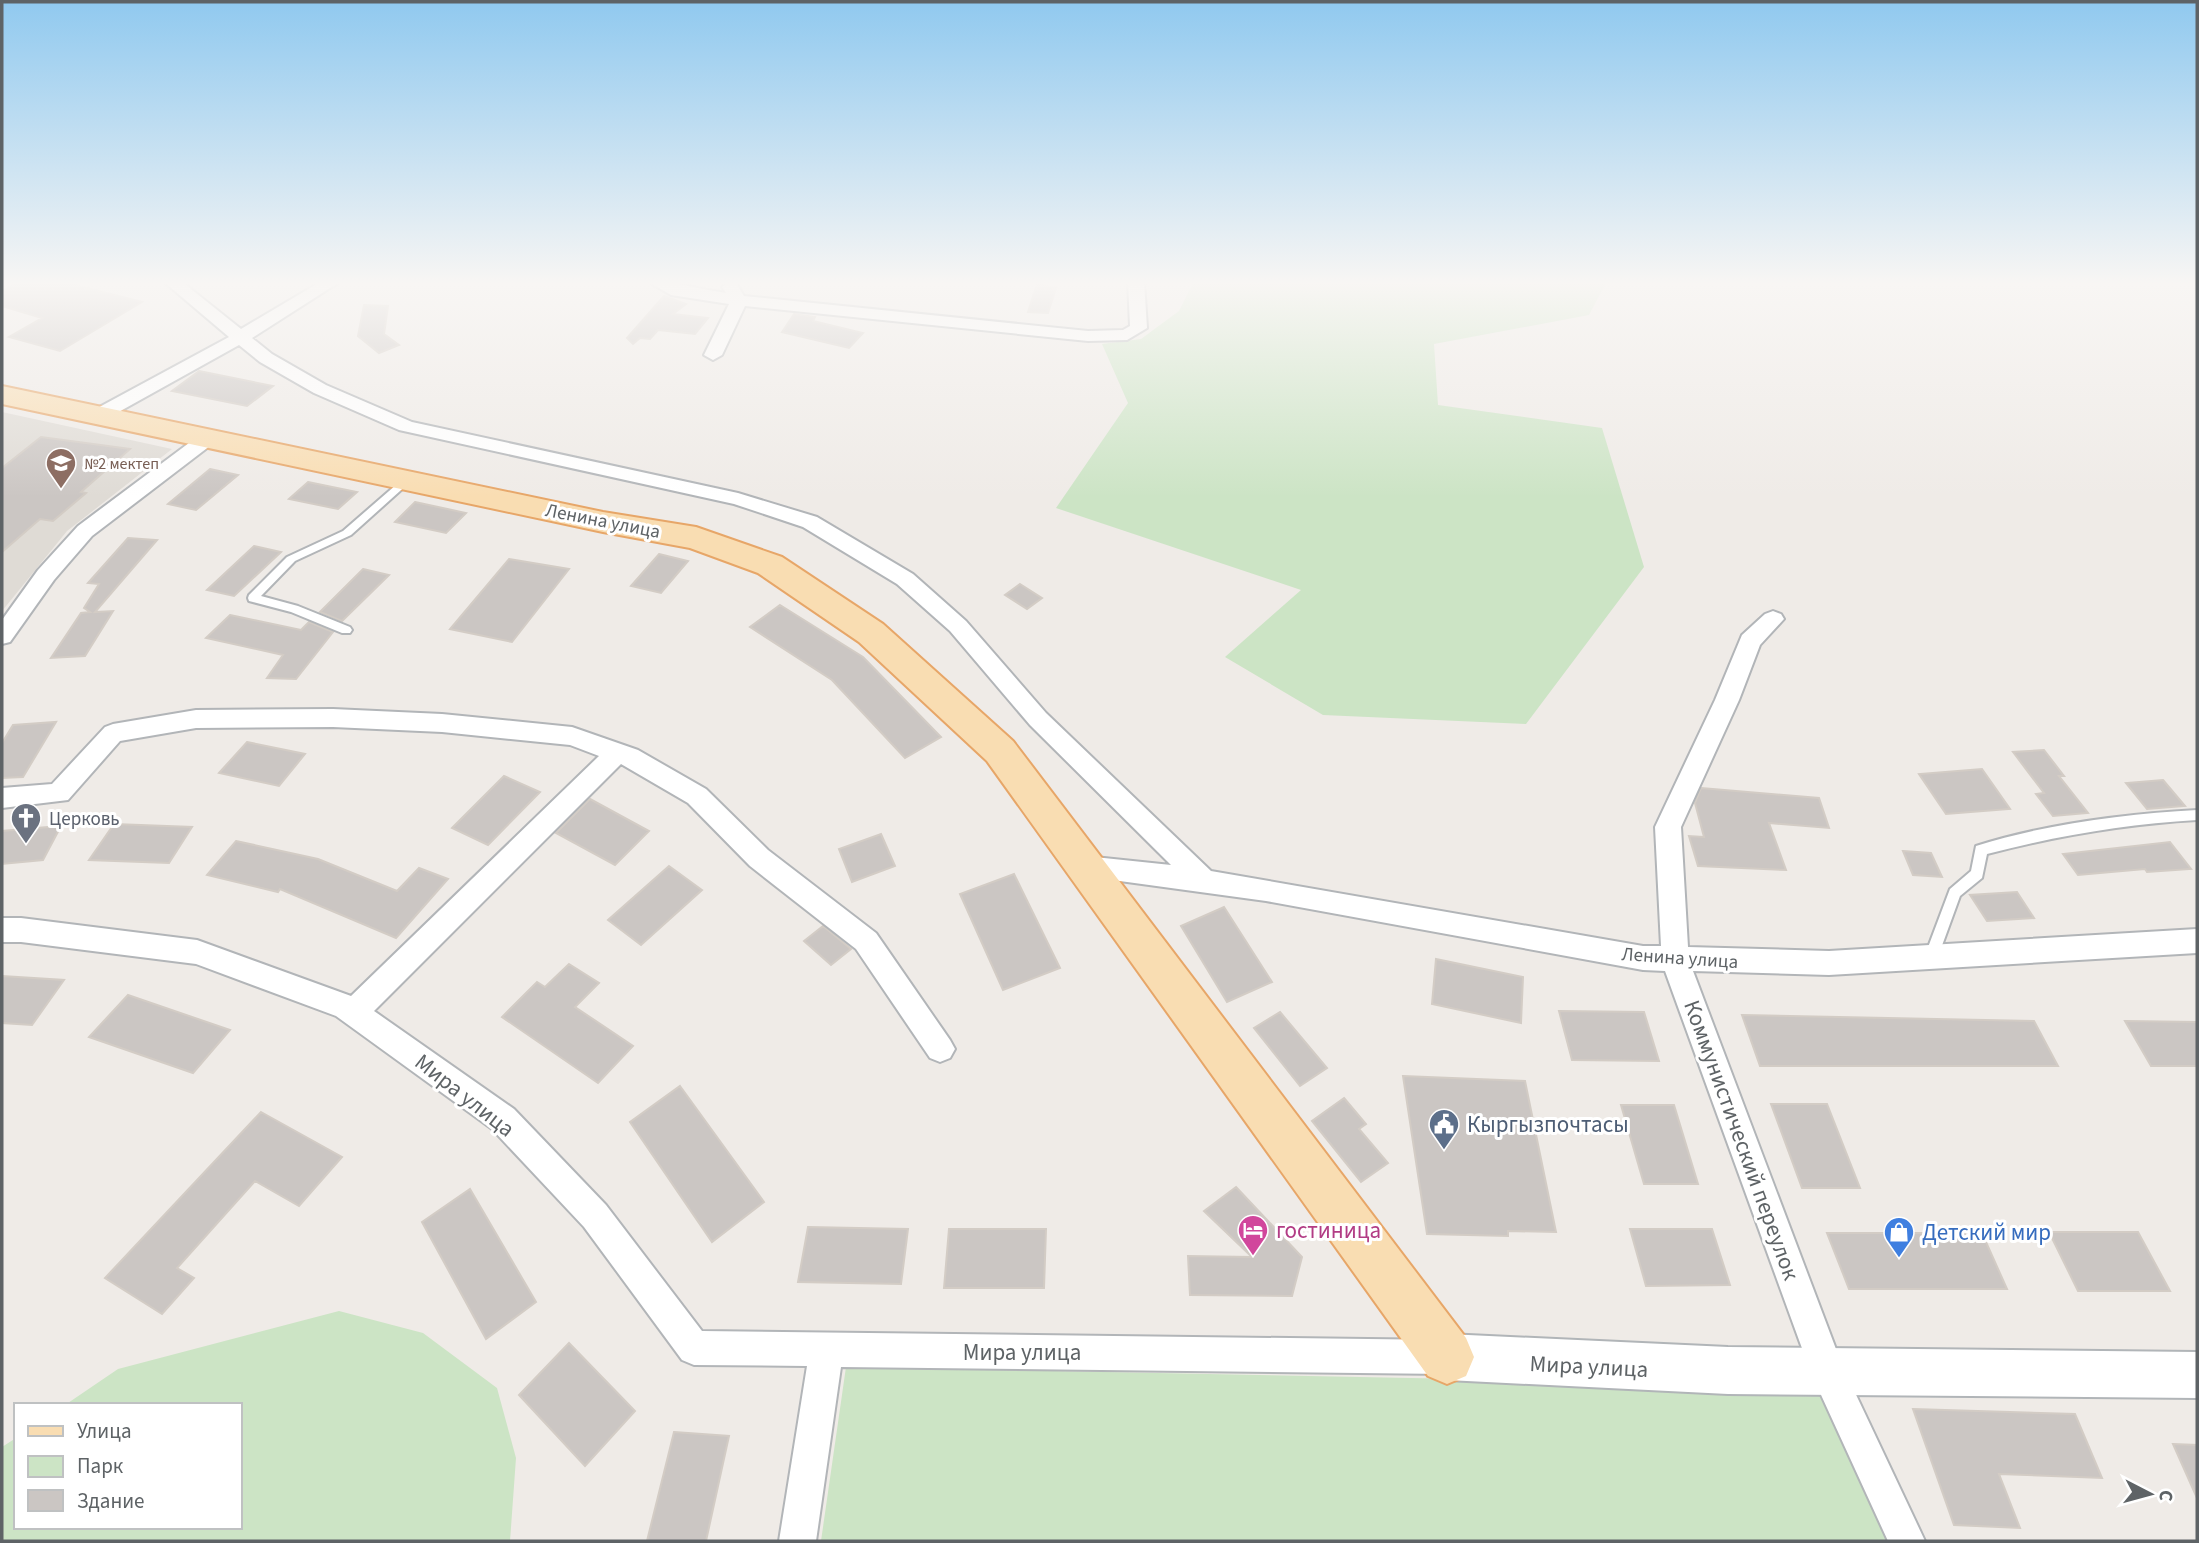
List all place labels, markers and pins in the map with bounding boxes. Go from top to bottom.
school or university icon: №2 мектеп [44,446,78,490]
place label: №2 мектеп [84,453,159,475]
church icon: Церковь [9,801,43,845]
place label: Церковь [49,806,120,833]
public building icon: Кыргызпочтасы [1427,1107,1461,1151]
place label: Кыргызпочтасы [1467,1108,1629,1141]
hotel icon: гостиница [1236,1213,1270,1257]
place label: гостиница [1276,1214,1381,1247]
shop icon: Детский мир [1882,1215,1916,1259]
place label: Детский мир [1922,1216,2051,1249]

